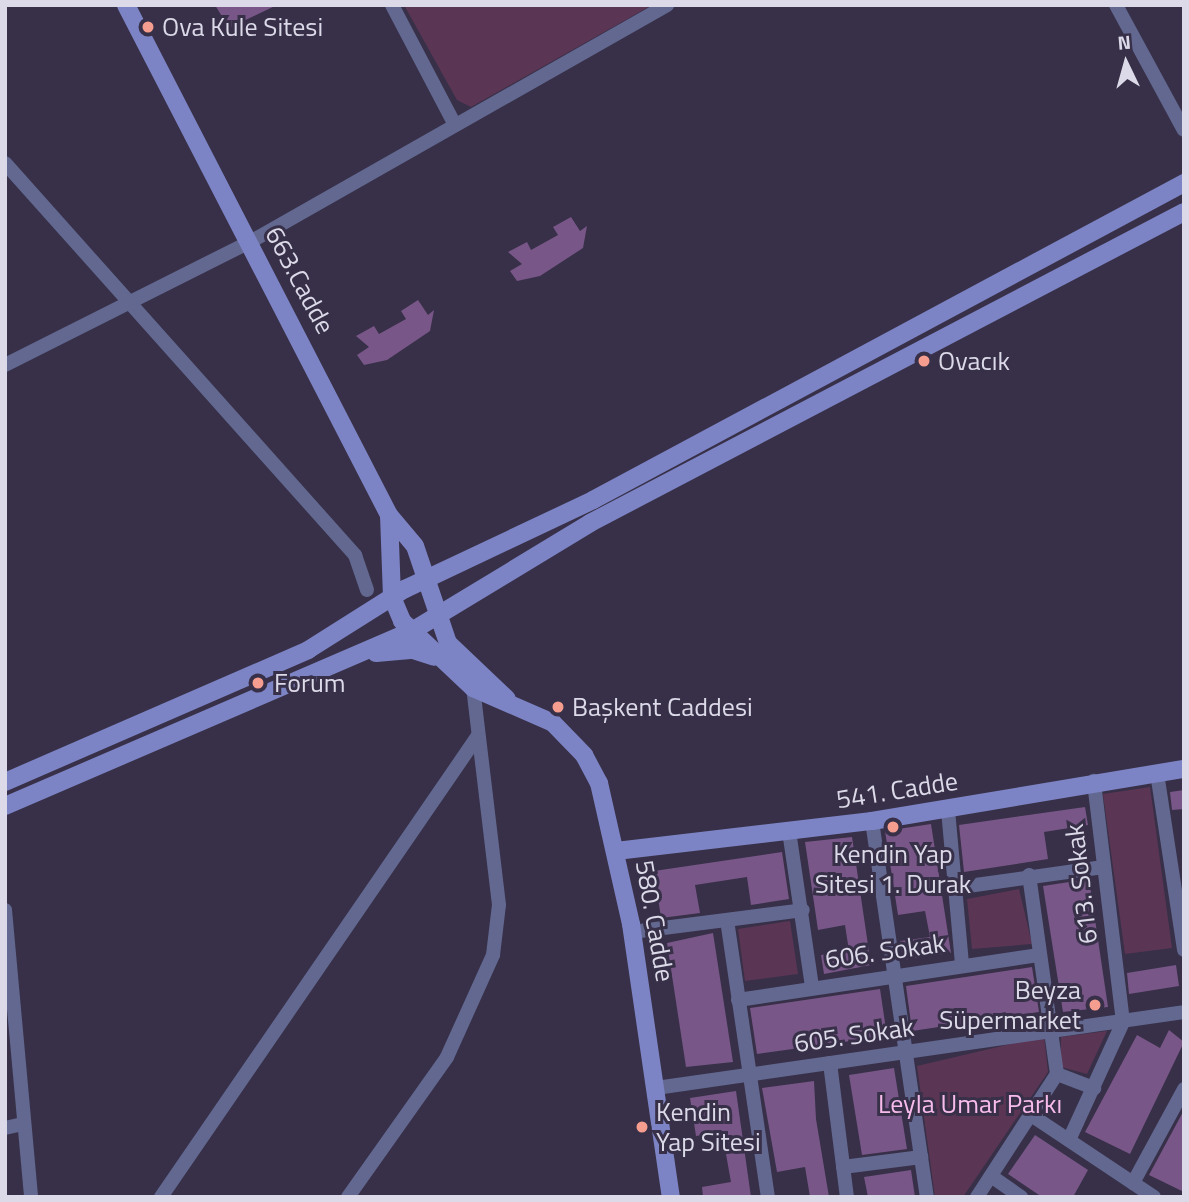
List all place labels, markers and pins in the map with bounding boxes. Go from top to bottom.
place label: Ova Kule Sitesi [162,11,323,43]
marker: Ova Kule Sitesi [140,19,156,35]
place label: Ovacık [938,345,1010,377]
marker: Ovacık [916,353,932,369]
place label: Forum [274,667,345,699]
marker: Forum [248,673,268,693]
place label: Başkent Caddesi [572,691,753,723]
marker: Başkent Caddesi [550,699,566,715]
marker: Kendin Yap Sitesi 1. Durak [885,819,901,835]
place label: Kendin Yap Sitesi 1. Durak [815,838,971,900]
place label: Beyza Süpermarket [939,974,1081,1036]
marker: Beyza Süpermarket [1087,997,1103,1013]
place label: Kendin Yap Sitesi [656,1096,761,1158]
marker: Kendin Yap Sitesi [634,1119,650,1135]

